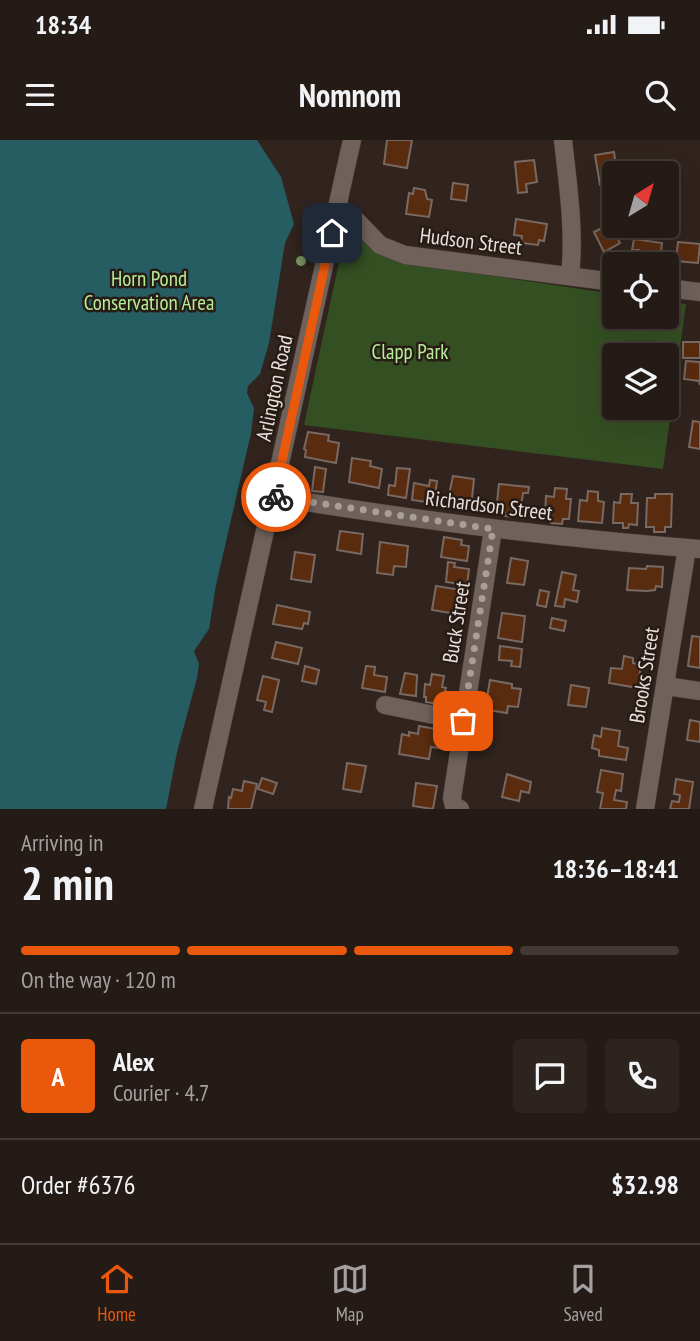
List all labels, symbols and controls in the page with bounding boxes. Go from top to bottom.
text: 18:34 [35,8,91,41]
text: Nomnom [299,74,401,116]
icon: menu [21,76,59,114]
icon: search [641,76,679,114]
north arrow [602,161,679,238]
map controls [602,161,679,420]
pin [302,203,362,263]
icon: home [313,214,351,252]
street label: Hudson Street [418,221,524,261]
button: locate [602,252,679,329]
park label: Horn Pond Conservation Area [84,265,214,316]
street label: Arlington Road [250,333,298,443]
park label: Clapp Park [372,338,448,365]
button: layers [602,343,679,420]
courier [241,462,311,532]
icon: bike [257,478,295,516]
street label: Richardson Street [424,484,554,526]
street label: Buck Street [436,579,476,665]
street label: Brooks Street [623,625,665,725]
pin [433,691,493,751]
icon: bag [444,702,482,740]
text: Arriving in [21,828,103,857]
text: 18:36–18:41 [552,852,679,885]
text: 2 min [21,853,114,913]
text: On the way · 120 m [21,965,176,994]
button: chat [513,1039,587,1113]
button: phone [605,1039,679,1113]
text: Alex [113,1045,154,1078]
text: A [51,1060,65,1093]
text: Courier · 4.7 [113,1078,209,1107]
text: Order #6376 [21,1168,136,1201]
text: $32.98 [611,1168,679,1201]
tab: Home [97,1260,136,1326]
tab: Map [331,1260,369,1326]
tab: Saved [563,1260,603,1326]

